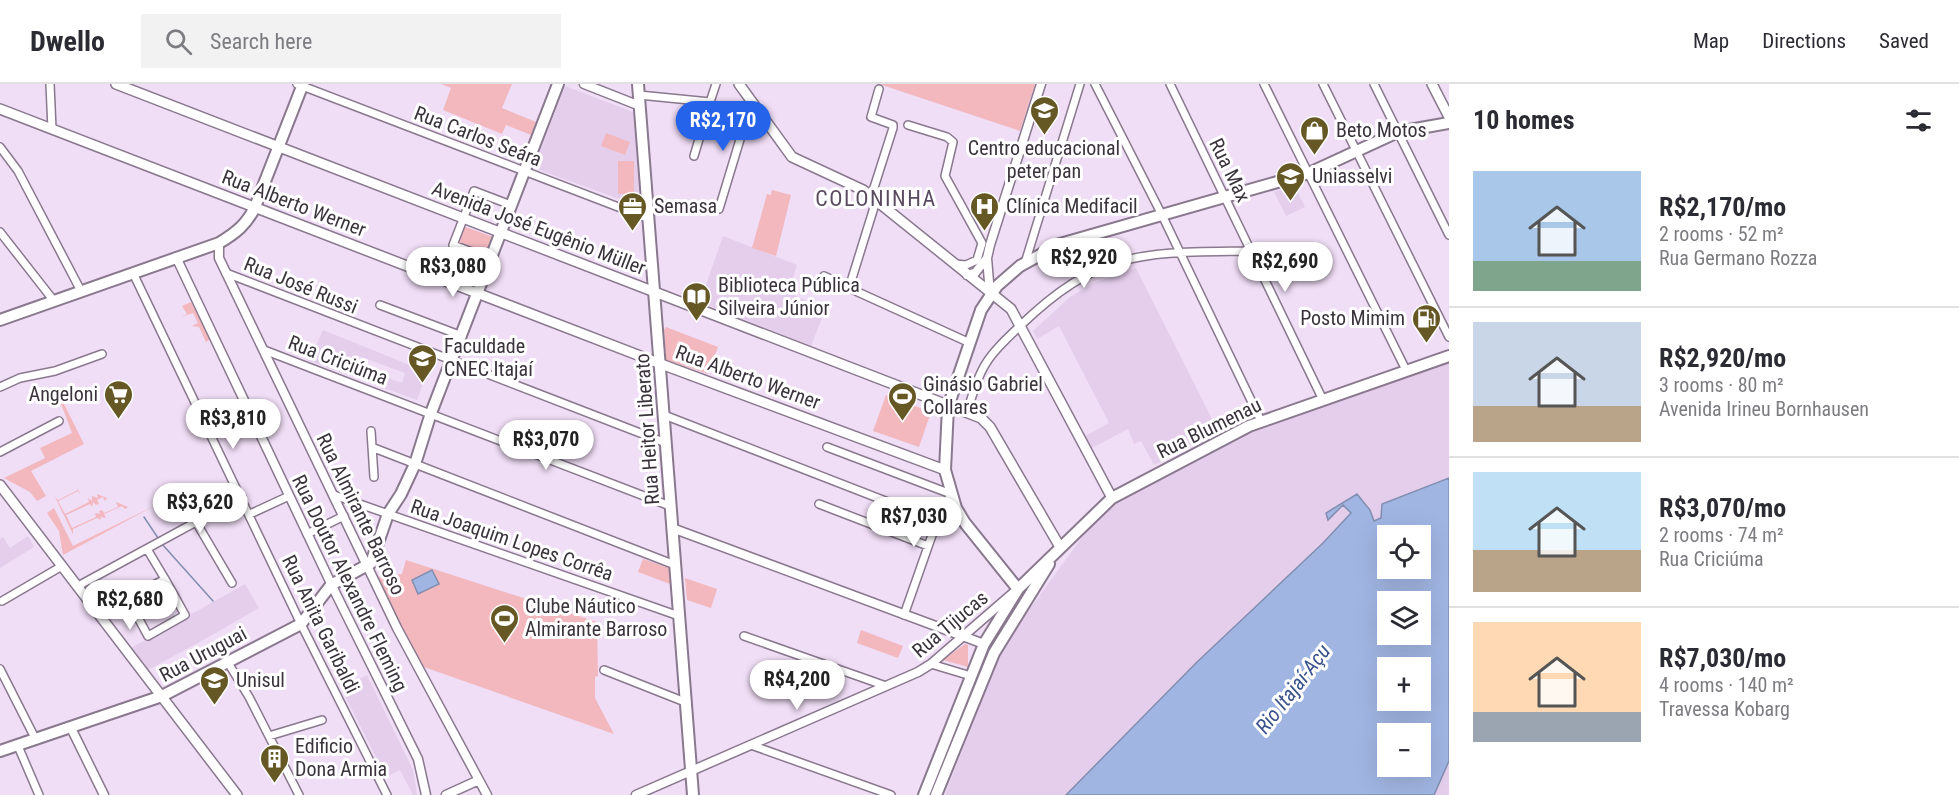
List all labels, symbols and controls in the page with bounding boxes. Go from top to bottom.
search box [141,14,561,68]
text: Dwello [30,25,105,58]
icon: search [162,25,195,58]
text: Search here [210,29,312,54]
text: Map [1693,29,1729,53]
text: Directions [1762,29,1846,53]
text: Saved [1879,29,1929,53]
school or university icon: Centro educacional peter pan [1028,94,1060,136]
street label: Rua Carlos Seára [411,101,545,171]
pin: R$2,170 [668,101,778,152]
icon: filters [1902,104,1935,137]
text: 10 homes [1473,105,1575,135]
text: R$2,170 [690,108,756,132]
shop icon: Beto Motos [1299,114,1331,156]
place label: Beto Motos [1336,118,1427,142]
street label: Rua Max [1204,134,1256,206]
place label: Centro educacional peter pan [968,136,1120,183]
school or university icon: Uniasselvi [1275,160,1307,202]
place label: Uniasselvi [1312,164,1392,188]
street label: Rua Alberto Werner [219,165,369,241]
street label: Avenida José Eugênio Müller [429,176,649,280]
district label: COLONINHA [815,186,937,211]
office icon: Semasa [617,190,649,232]
hospital icon: Clínica Medifacil [969,190,1001,232]
text: R$2,170/mo [1659,192,1786,222]
place label: Semasa [654,194,717,218]
place label: Clínica Medifacil [1006,194,1138,218]
icon: home [1521,195,1593,267]
text: 2 rooms · 52 m² [1659,222,1784,246]
pin: R$2,920 [1029,238,1139,289]
pin: R$2,690 [1230,242,1340,293]
text: R$2,920 [1051,245,1117,269]
text: Rua Germano Rozza [1659,246,1817,270]
pin: R$3,080 [398,247,508,298]
text: R$2,690 [1252,249,1318,273]
street label: Rua José Russi [241,251,361,319]
text: R$3,080 [420,254,486,278]
place label: Biblioteca Pública Silveira Júnior [718,273,860,320]
library icon: Biblioteca Pública Silveira Júnior [681,280,713,322]
fuel station icon: Posto Mimim [1410,302,1442,344]
place label: Posto Mimim [1300,306,1405,330]
street label: Rua Criciúma [285,330,391,390]
place label: Faculdade CNEC Itajaí [444,334,534,381]
street label: Rua Alberto Werner [672,340,824,414]
school or university icon: Faculdade CNEC Itajaí [407,342,439,384]
text: R$2,920/mo [1659,343,1786,373]
icon: home [1521,346,1593,418]
street label: Rua Heitor Liberato [630,353,664,505]
place label: Ginásio Gabriel Collares [923,372,1043,419]
text: 3 rooms · 80 m² [1659,373,1784,397]
supermarket icon: Angeloni [103,378,135,420]
sports icon: Ginásio Gabriel Collares [886,380,918,422]
place label: Angeloni [29,382,98,406]
street label: Rua Blumenau [1153,392,1265,464]
text: Avenida Irineu Bornhausen [1659,397,1869,421]
pin: R$3,810 [178,399,288,450]
text: R$3,810 [200,406,266,430]
pin: R$3,070 [491,420,601,471]
text: R$3,070 [513,427,579,451]
street label: Rua Almirante Barroso [311,429,411,599]
street label: Rua Doutor Alexandre Fleming [287,471,413,695]
pin: R$3,620 [145,483,255,534]
text: R$3,620 [167,490,233,514]
text: R$3,070/mo [1659,493,1786,523]
street label: Rua Joaquim Lopes Corrêa [408,494,616,586]
icon: home [1521,496,1593,568]
pin: R$7,030 [859,497,969,548]
text: R$7,030 [881,504,947,528]
text: 2 rooms · 74 m² [1659,523,1784,547]
map controls [1377,525,1431,777]
button: locate [1377,525,1431,579]
text: Rua Criciúma [1659,547,1764,571]
street label: Rua Anita Garibaldi [277,551,365,697]
pin: R$2,680 [75,580,185,631]
street label: Rua Tijucas [907,586,993,662]
text: R$2,680 [97,587,163,611]
button: layers [1377,591,1431,645]
place label: Clube Náutico Almirante Barroso [525,594,667,641]
sports icon: Clube Náutico Almirante Barroso [488,602,520,644]
street label: Rua Uruguai [155,621,251,687]
water label: Rio Itajaí-Açu [1251,640,1335,738]
text: R$7,030/mo [1659,643,1786,673]
icon: home [1521,646,1593,718]
button: + [1377,657,1431,711]
pin: R$4,200 [742,660,852,711]
school or university icon: Unisul [199,664,231,706]
text: R$4,200 [764,667,830,691]
place label: Unisul [236,668,285,692]
text: 4 rooms · 140 m² [1659,673,1794,697]
text: Travessa Kobarg [1659,697,1790,721]
button: − [1377,723,1431,777]
place label: Edificio Dona Armia [295,734,387,781]
building icon: Edificio Dona Armia [258,742,290,784]

